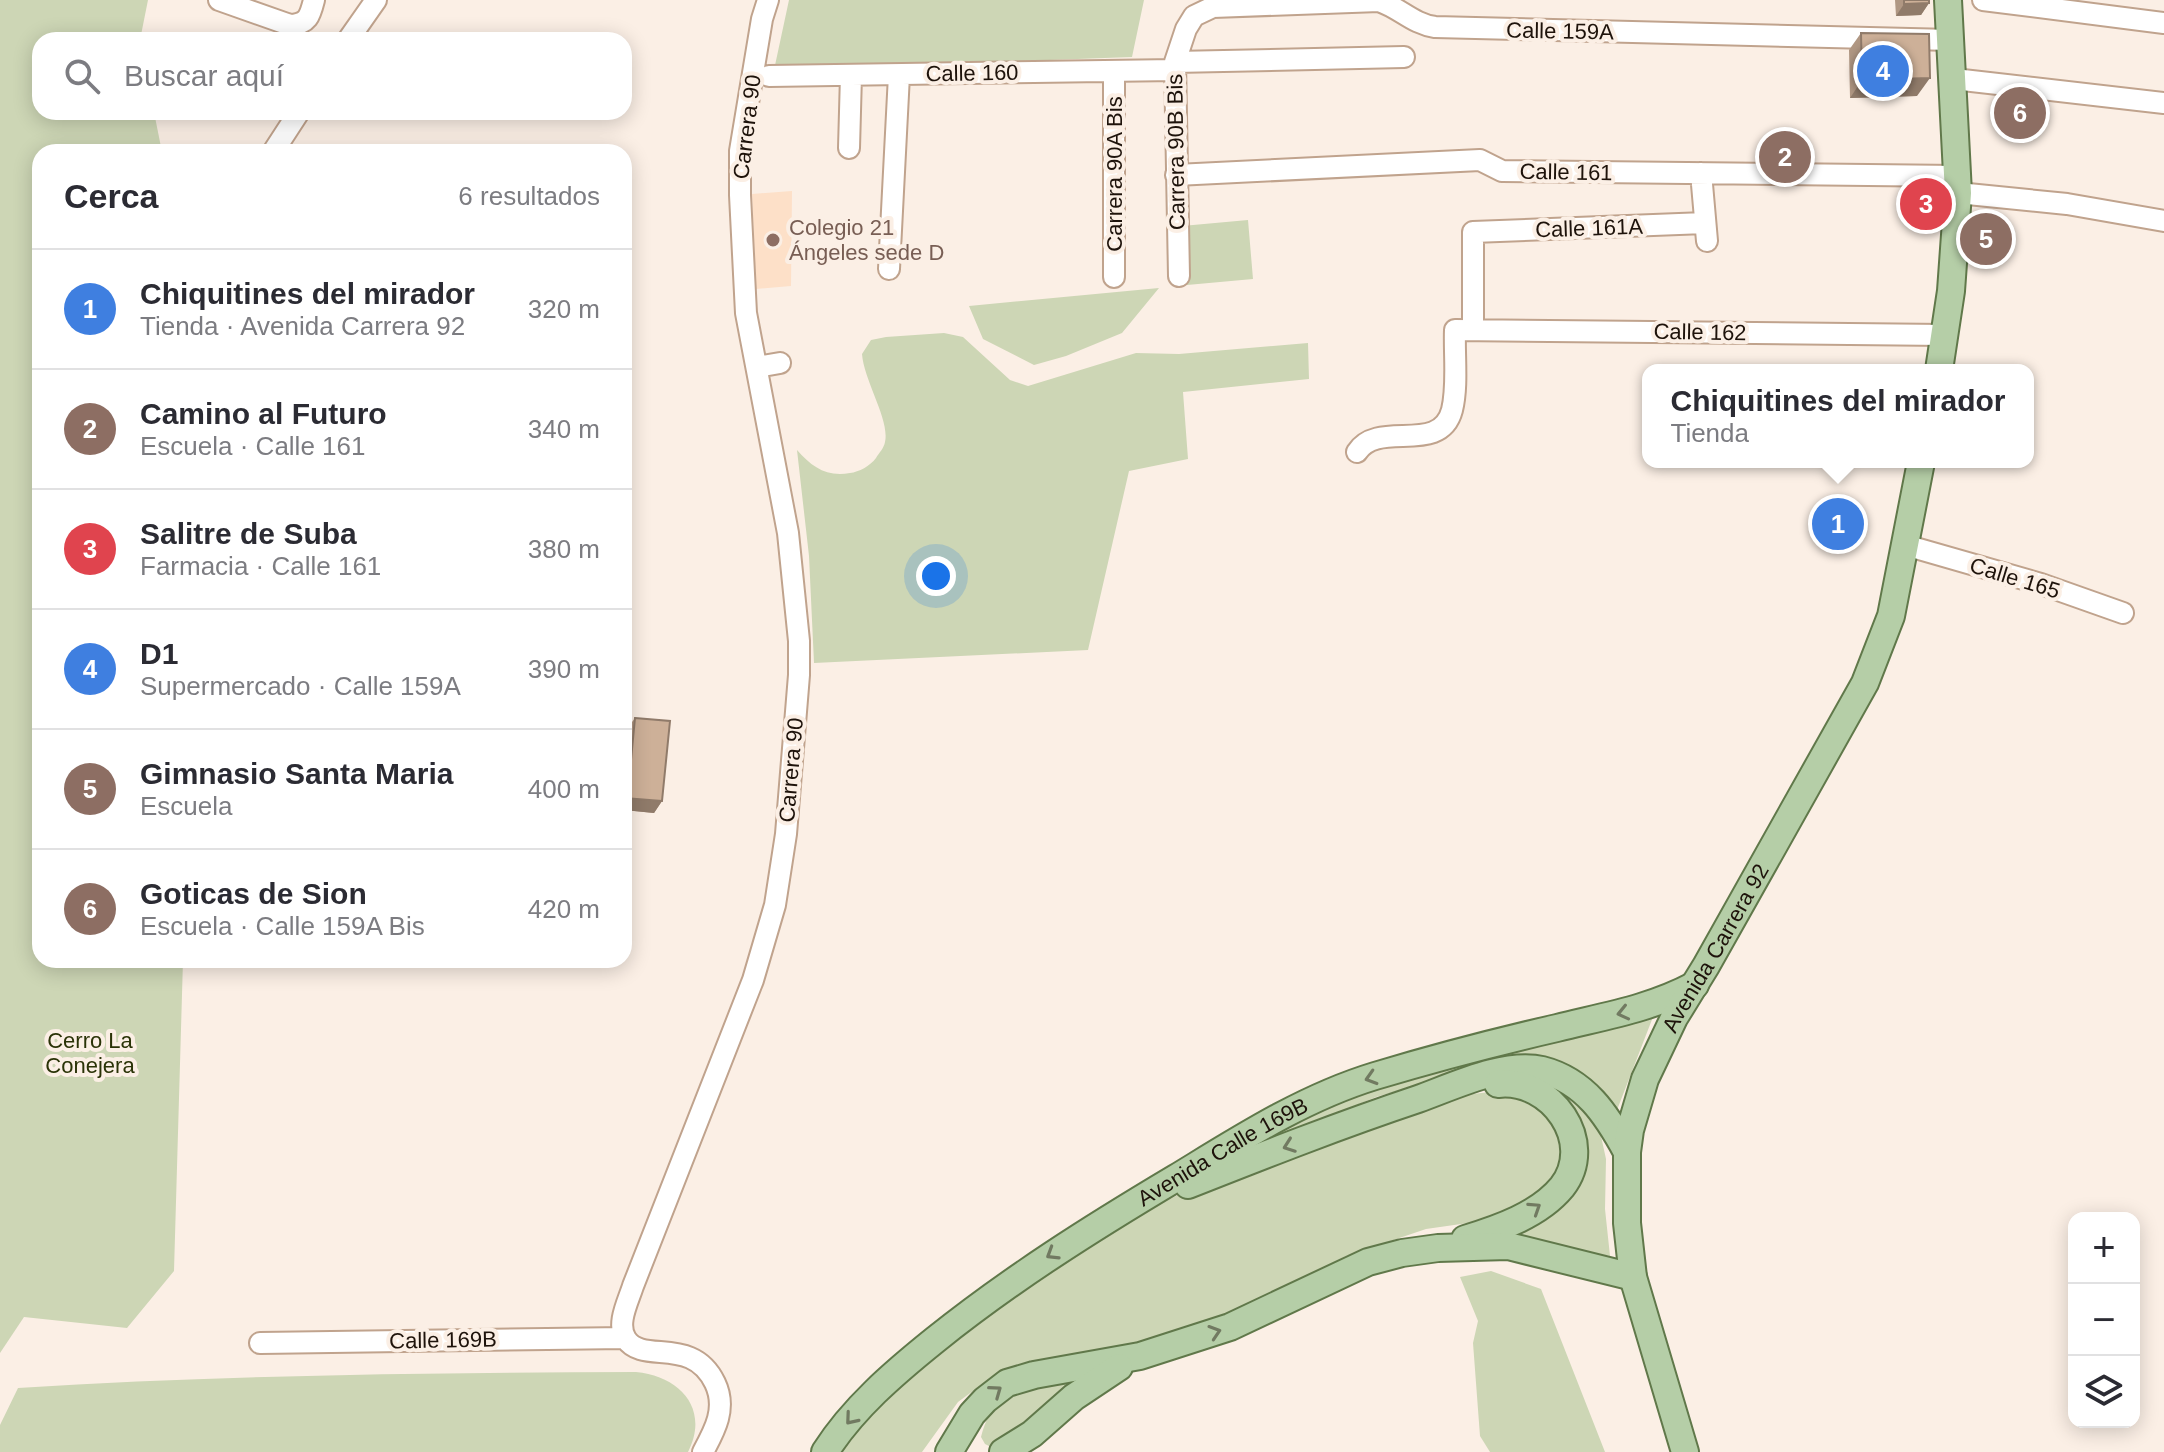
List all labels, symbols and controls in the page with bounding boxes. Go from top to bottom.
street label: Calle 159A [1506,18,1614,44]
search box [32,32,632,120]
pin: 4 [1857,41,1909,101]
icon: search [60,54,104,98]
text: Buscar aquí [124,59,284,92]
street label: Calle 160 [925,60,1019,86]
street label: Carrera 90 [728,73,766,181]
street label: Carrera 90B Bis [1162,74,1190,230]
pin: 6 [1994,83,2046,143]
street label: Carrera 90A Bis [1102,96,1127,252]
pin: 2 [1759,127,1811,187]
street label: Calle 161 [1519,159,1613,185]
pin: 3 [1900,174,1952,234]
text: Cerca [64,177,159,215]
text: 6 resultados [458,181,600,211]
pin: 5 [1960,209,2012,269]
street label: Calle 161A [1535,214,1644,242]
place label: Colegio 21 Ángeles sede D [789,215,944,265]
marker: Colegio 21 Ángeles sede D [764,231,782,249]
text: Chiquitines del mirador [140,277,475,310]
text: 1 [83,294,97,324]
text: 320 m [528,294,600,324]
text: Tienda · Avenida Carrera 92 [140,311,465,341]
street label: Calle 162 [1653,319,1747,345]
popup [1642,364,2034,468]
text: Chiquitines del mirador [1670,384,2006,417]
text: Camino al Futuro [140,397,387,430]
text: 2 [83,414,97,444]
text: 340 m [528,414,600,444]
text: Tienda [1670,418,1749,448]
text: Escuela · Calle 161 [140,431,365,461]
pin: 1 [1812,494,1864,554]
text: Salitre de Suba [140,517,357,550]
text: 3 [83,534,97,564]
text: 380 m [528,534,600,564]
text: Farmacia · Calle 161 [140,551,381,581]
street label: Calle 165 [1967,552,2063,604]
your location [916,556,956,596]
text: D1 [140,637,178,670]
text: 4 [83,654,97,684]
text: 390 m [528,654,600,684]
text: Supermercado · Calle 159A [140,671,461,701]
street label: Carrera 90 [774,717,808,823]
text: Gimnasio Santa Maria [140,757,453,790]
text: 5 [83,774,97,804]
text: 400 m [528,774,600,804]
text: Escuela [140,791,233,821]
street label: Avenida Carrera 92 [1657,859,1773,1036]
text: Goticas de Sion [140,877,367,910]
text: 6 [83,894,97,924]
text: 420 m [528,894,600,924]
text: Escuela · Calle 159A Bis [140,911,425,941]
one-way arrow [1616,1004,1630,1021]
park label: Cerro La Conejera [45,1028,135,1078]
one-way arrow [1364,1068,1378,1084]
street label: Avenida Calle 169B [1133,1092,1312,1211]
one-way arrow [1283,1136,1297,1152]
one-way arrow [1527,1202,1541,1217]
map controls [2068,1212,2140,1428]
button: + [2068,1212,2140,1284]
one-way arrow [1046,1245,1061,1260]
button: − [2068,1284,2140,1356]
one-way arrow [1207,1326,1221,1342]
street label: Calle 169B [389,1327,497,1353]
button: layers [2068,1356,2140,1428]
one-way arrow [988,1386,1002,1401]
one-way arrow [846,1409,861,1424]

